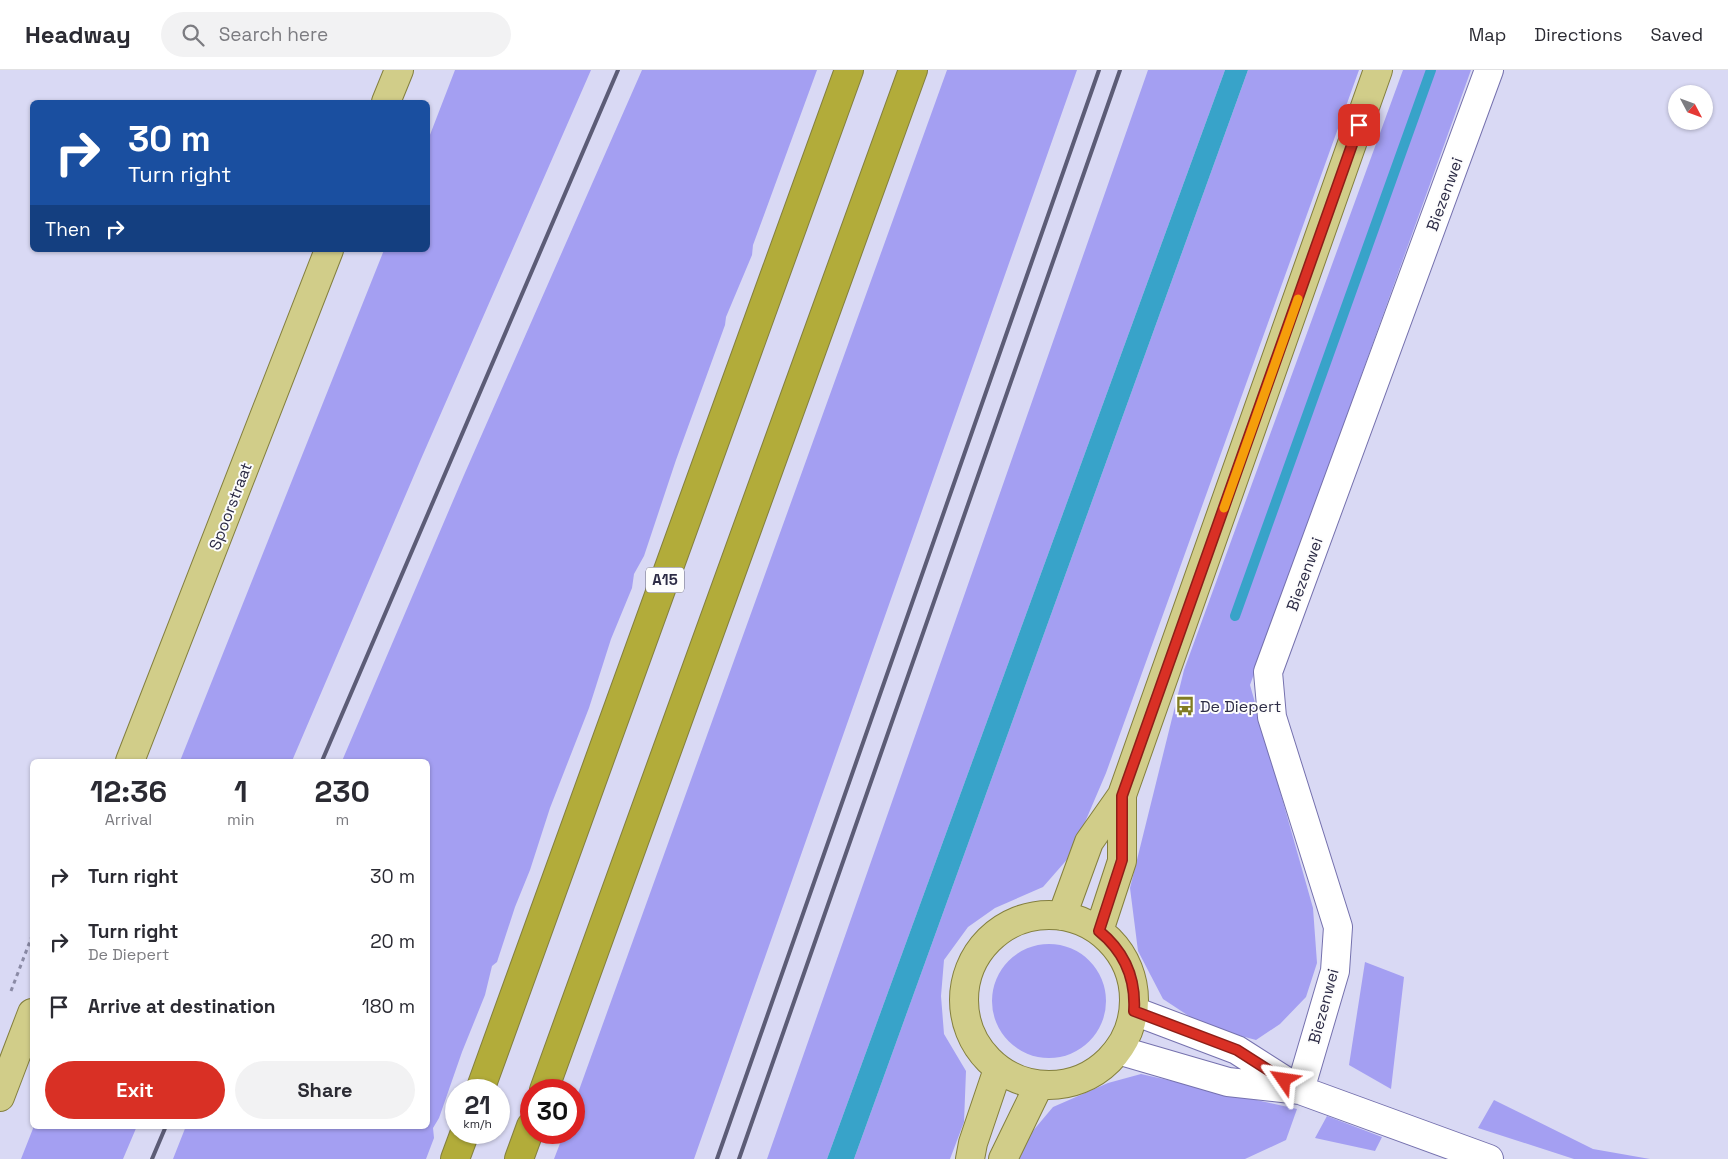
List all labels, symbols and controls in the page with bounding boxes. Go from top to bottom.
search box [161,12,511,57]
text: Headway [25,19,131,50]
icon: search [179,21,207,49]
text: Search here [219,22,328,47]
text: Map [1469,23,1506,46]
text: Directions [1534,23,1623,46]
text: Saved [1651,23,1703,46]
north arrow [1668,85,1712,130]
map controls [1668,85,1713,130]
pin [1338,104,1380,146]
icon: arrive [1345,111,1373,139]
text: 30 m [128,117,211,161]
icon: right [45,120,110,185]
street label: Biezenwei [1421,154,1467,234]
text: Turn right [128,160,231,188]
icon: right [101,215,129,243]
text: Then [45,217,91,242]
street label: Spoorstraat [204,459,257,553]
street label: Biezenwei [1281,534,1327,614]
road number: A15 [646,568,684,592]
bus stop icon: De Diepert [1174,695,1196,717]
place label: De Diepert [1200,696,1281,717]
text: 12:36 [90,772,167,811]
text: 1 [234,772,248,811]
text: 230 [315,772,370,811]
text: Arrival [105,809,152,830]
text: min [227,809,255,830]
text: m [335,809,349,830]
icon: right [45,863,73,891]
text: Turn right [88,864,178,889]
text: 30 m [370,864,415,889]
text: Turn right [88,919,178,944]
icon: right [45,928,73,956]
text: 20 m [370,929,415,954]
text: De Diepert [88,944,169,965]
street label: Biezenwei [1303,966,1344,1046]
icon: arrive [45,993,73,1021]
text: Arrive at destination [88,994,276,1019]
text: 180 m [362,994,415,1019]
position arrow [1257,1053,1309,1105]
button: Exit [45,1061,225,1119]
button: Share [235,1061,415,1119]
speed limit sign: 30 [520,1079,585,1144]
text: 21 [464,1089,491,1121]
text: km/h [463,1116,492,1132]

